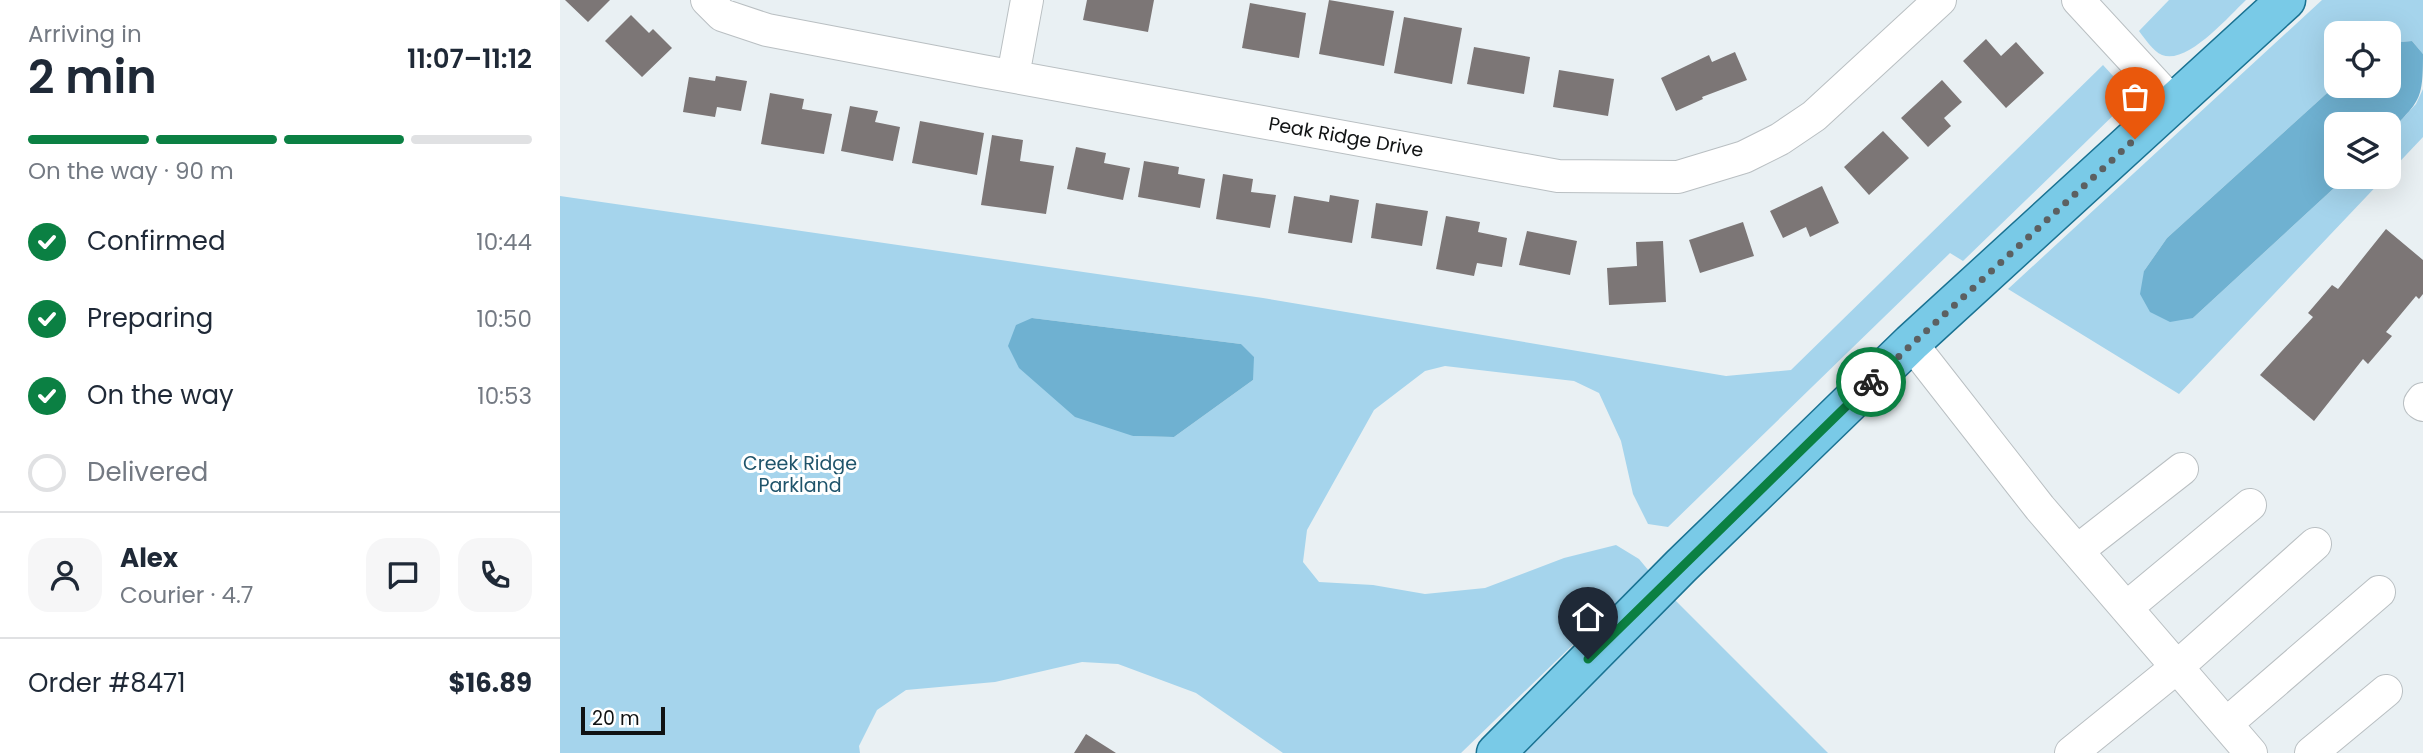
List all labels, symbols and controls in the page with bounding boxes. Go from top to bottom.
text: Arriving in [28,18,142,50]
map controls [2324,21,2401,189]
button: locate [2324,21,2401,98]
text: 11:07–11:12 [407,41,532,77]
text: 2 min [28,45,157,109]
pin [2105,67,2165,139]
icon: bag [2116,78,2154,116]
street label: Peak Ridge Drive [1266,110,1426,164]
button: layers [2324,112,2401,189]
text: On the way · 90 m [28,155,234,187]
icon: check [28,223,66,261]
text: Confirmed [87,223,225,259]
text: 10:44 [476,226,532,258]
icon: check [28,300,66,338]
text: Preparing [87,300,213,336]
text: 10:50 [476,303,532,335]
courier [1836,347,1906,417]
icon: bike [1852,363,1890,401]
icon: check [28,377,66,415]
text: On the way [87,377,234,413]
text: 10:53 [477,380,532,412]
park label: Creek Ridge Parkland [743,450,857,499]
text: Delivered [87,454,208,490]
button: person [28,538,102,612]
button: chat [366,538,440,612]
button: phone [458,538,532,612]
text: Alex [120,540,178,576]
text: Courier · 4.7 [120,579,253,611]
pin [1558,587,1618,659]
icon: home [1569,598,1607,636]
text: Order #8471 [28,665,186,701]
text: $16.89 [448,665,532,701]
scale bar [581,704,665,736]
text: 20 m [592,705,640,732]

